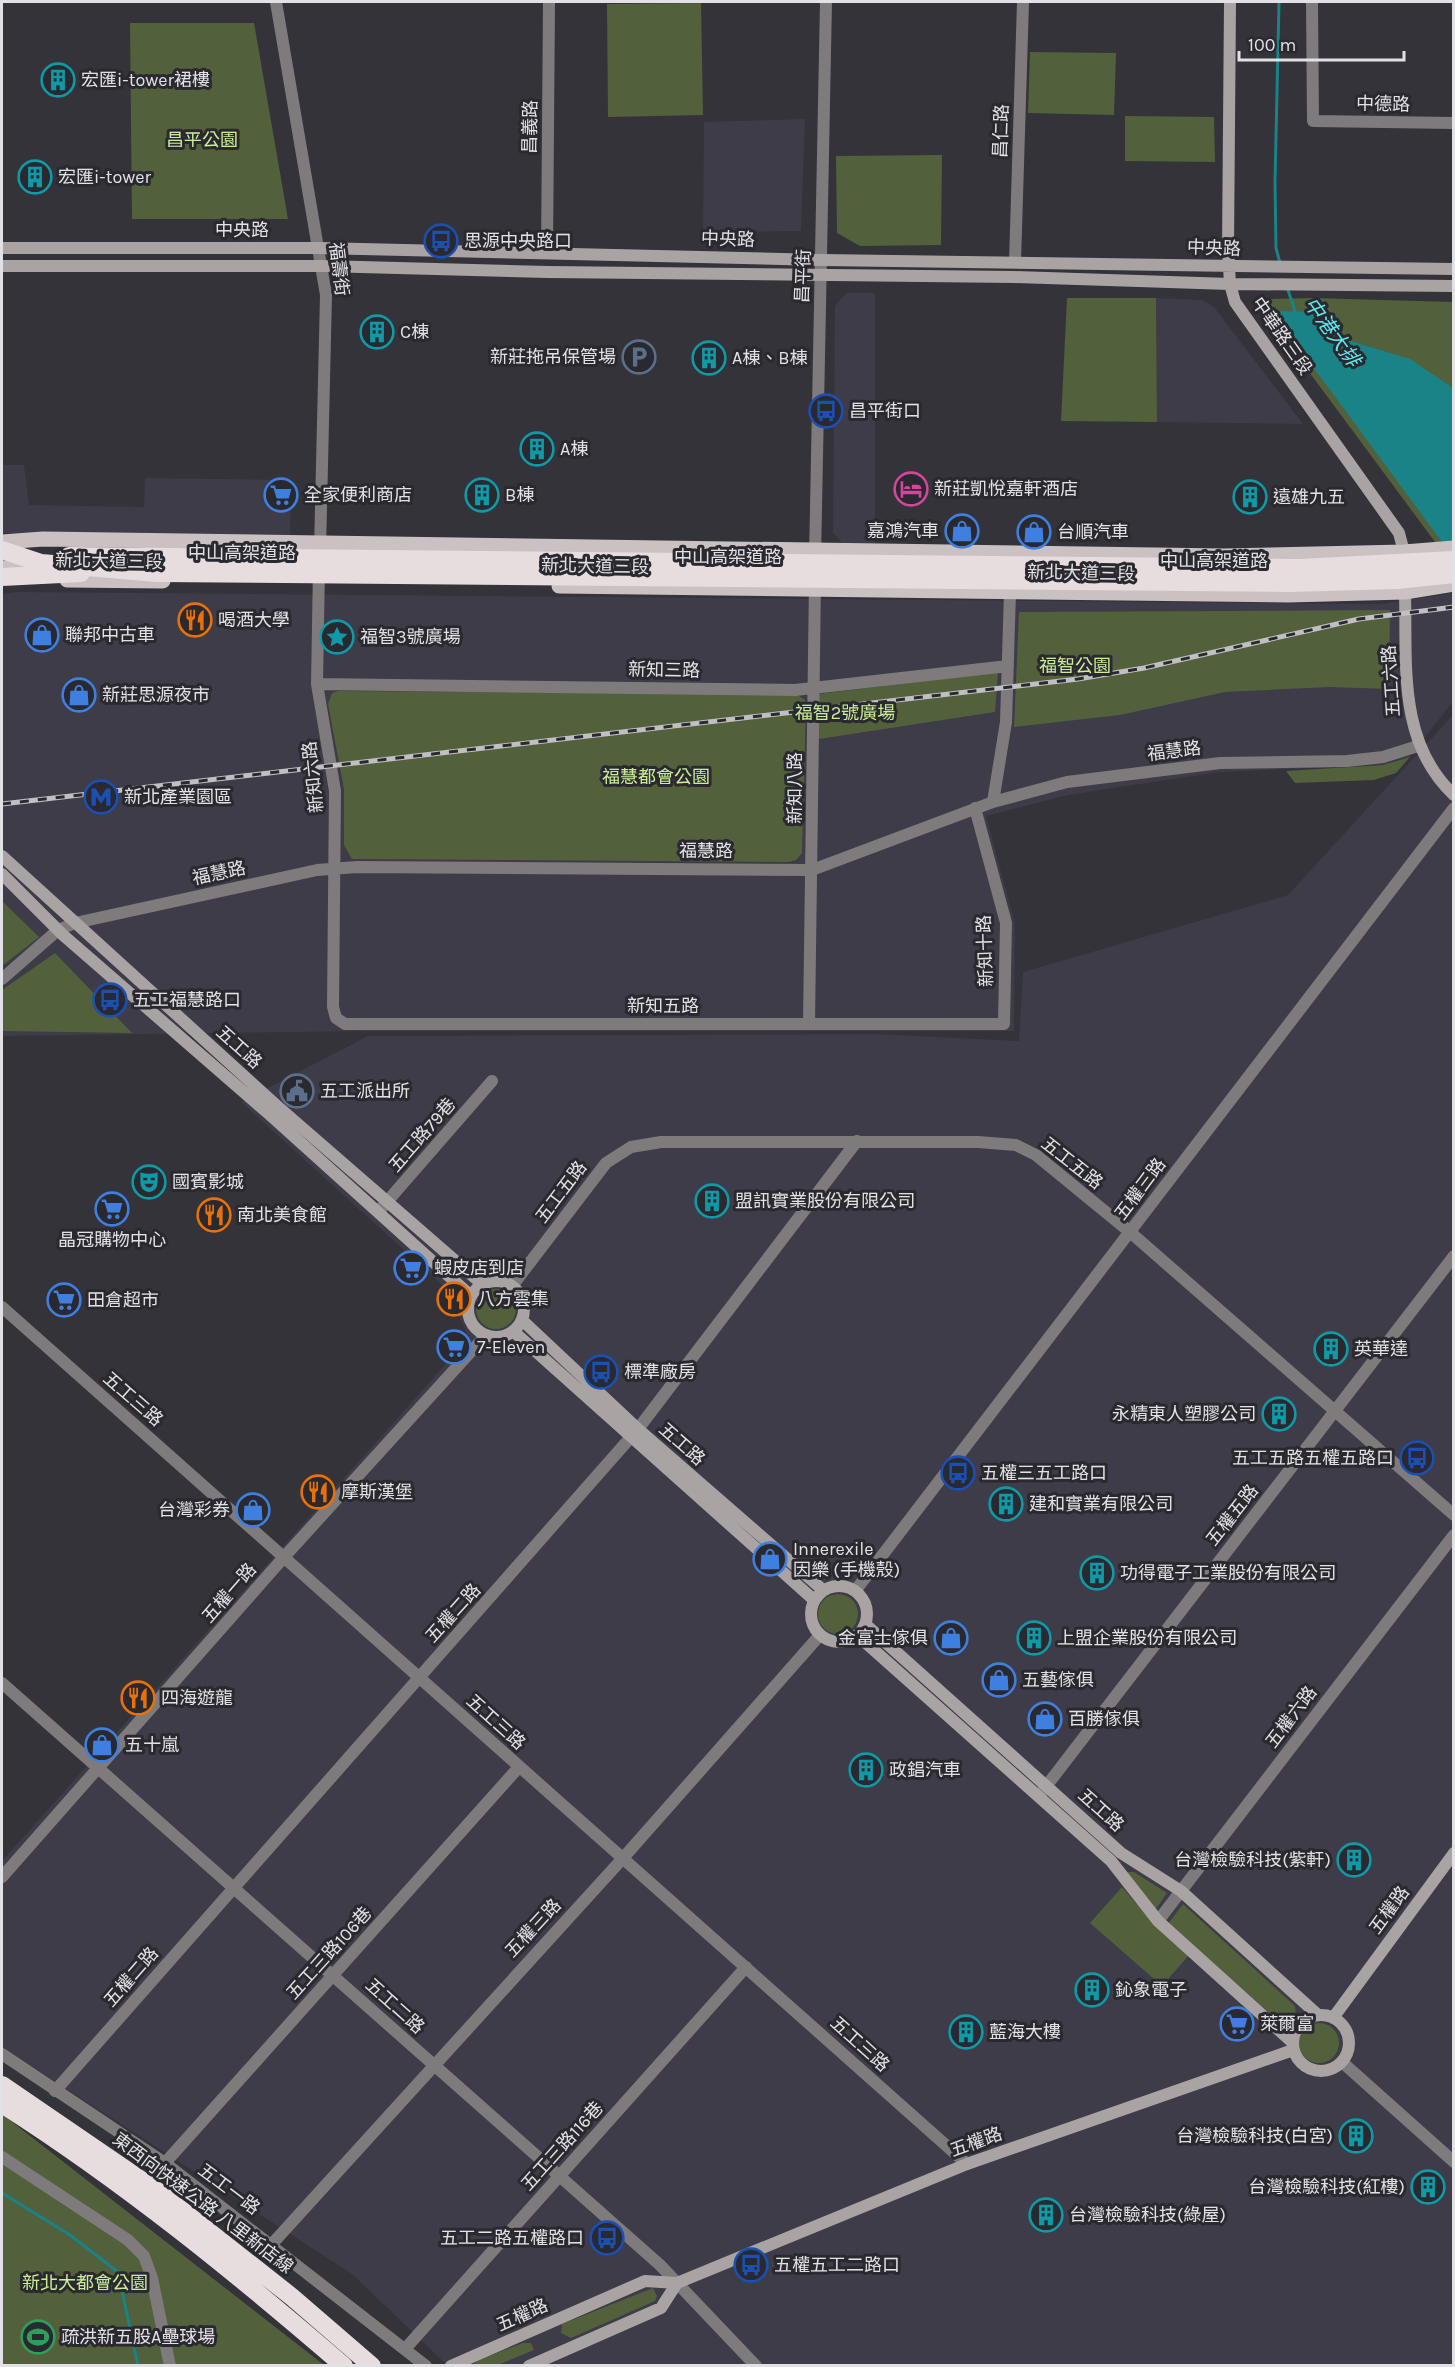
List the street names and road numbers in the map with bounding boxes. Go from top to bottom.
street label: 中德路 [1356,93,1410,115]
street label: 昌義路 [519,100,541,154]
street label: 昌仁路 [989,104,1013,158]
street label: 中央路 [215,219,269,241]
street label: 中央路 [701,227,755,251]
street label: 中央路 [1187,236,1241,260]
street label: 福壽街 [325,241,353,297]
street label: 昌平街 [791,249,815,303]
street label: 中華路三段 [1247,293,1317,379]
street label: 中山高架道路 [188,542,296,564]
street label: 中山高架道路 [674,546,782,568]
street label: 新北大道三段 [55,549,163,573]
street label: 中山高架道路 [1160,550,1268,572]
street label: 新北大道三段 [541,554,649,578]
street label: 新北大道三段 [1027,561,1135,585]
street label: 五工六路 [1378,644,1404,718]
street label: 新知三路 [628,658,700,682]
street label: 福慧路 [1146,737,1202,765]
street label: 新知六路 [298,740,328,814]
street label: 新知八路 [784,752,806,824]
street label: 福慧路 [679,840,733,862]
street label: 福慧路 [190,857,248,889]
street label: 新知十路 [973,915,997,987]
street label: 新知五路 [627,995,699,1017]
street label: 五工路 [212,1021,266,1073]
street label: 五工路79巷 [384,1093,460,1177]
street label: 五工五路 [1037,1132,1107,1194]
street label: 五權三路 [1110,1154,1170,1224]
street label: 五工五路 [531,1157,591,1227]
street label: 五工三路 [99,1367,167,1431]
street label: 五工路 [654,1418,710,1470]
street label: 五權五路 [1201,1480,1263,1550]
street label: 五權一路 [197,1559,261,1627]
street label: 五權二路 [421,1579,485,1647]
street label: 五權六路 [1261,1682,1321,1752]
street label: 五工三路 [462,1690,530,1754]
street label: 五工路 [1074,1784,1128,1836]
street label: 五權路 [1364,1882,1414,1938]
street label: 五權三路 [500,1894,566,1962]
street label: 五工三路106巷 [282,1902,376,2004]
street label: 五權二路 [99,1943,163,2011]
street label: 五工二路 [361,1974,429,2038]
street label: 五工三路 [826,2012,894,2076]
street label: 五工三路116巷 [516,2097,608,2195]
street label: 五權路 [947,2122,1005,2162]
street label: 東西向快速公路 八里新店線 [108,2128,298,2278]
street label: 五工一路 [194,2159,264,2219]
street label: 五權路 [493,2294,551,2336]

